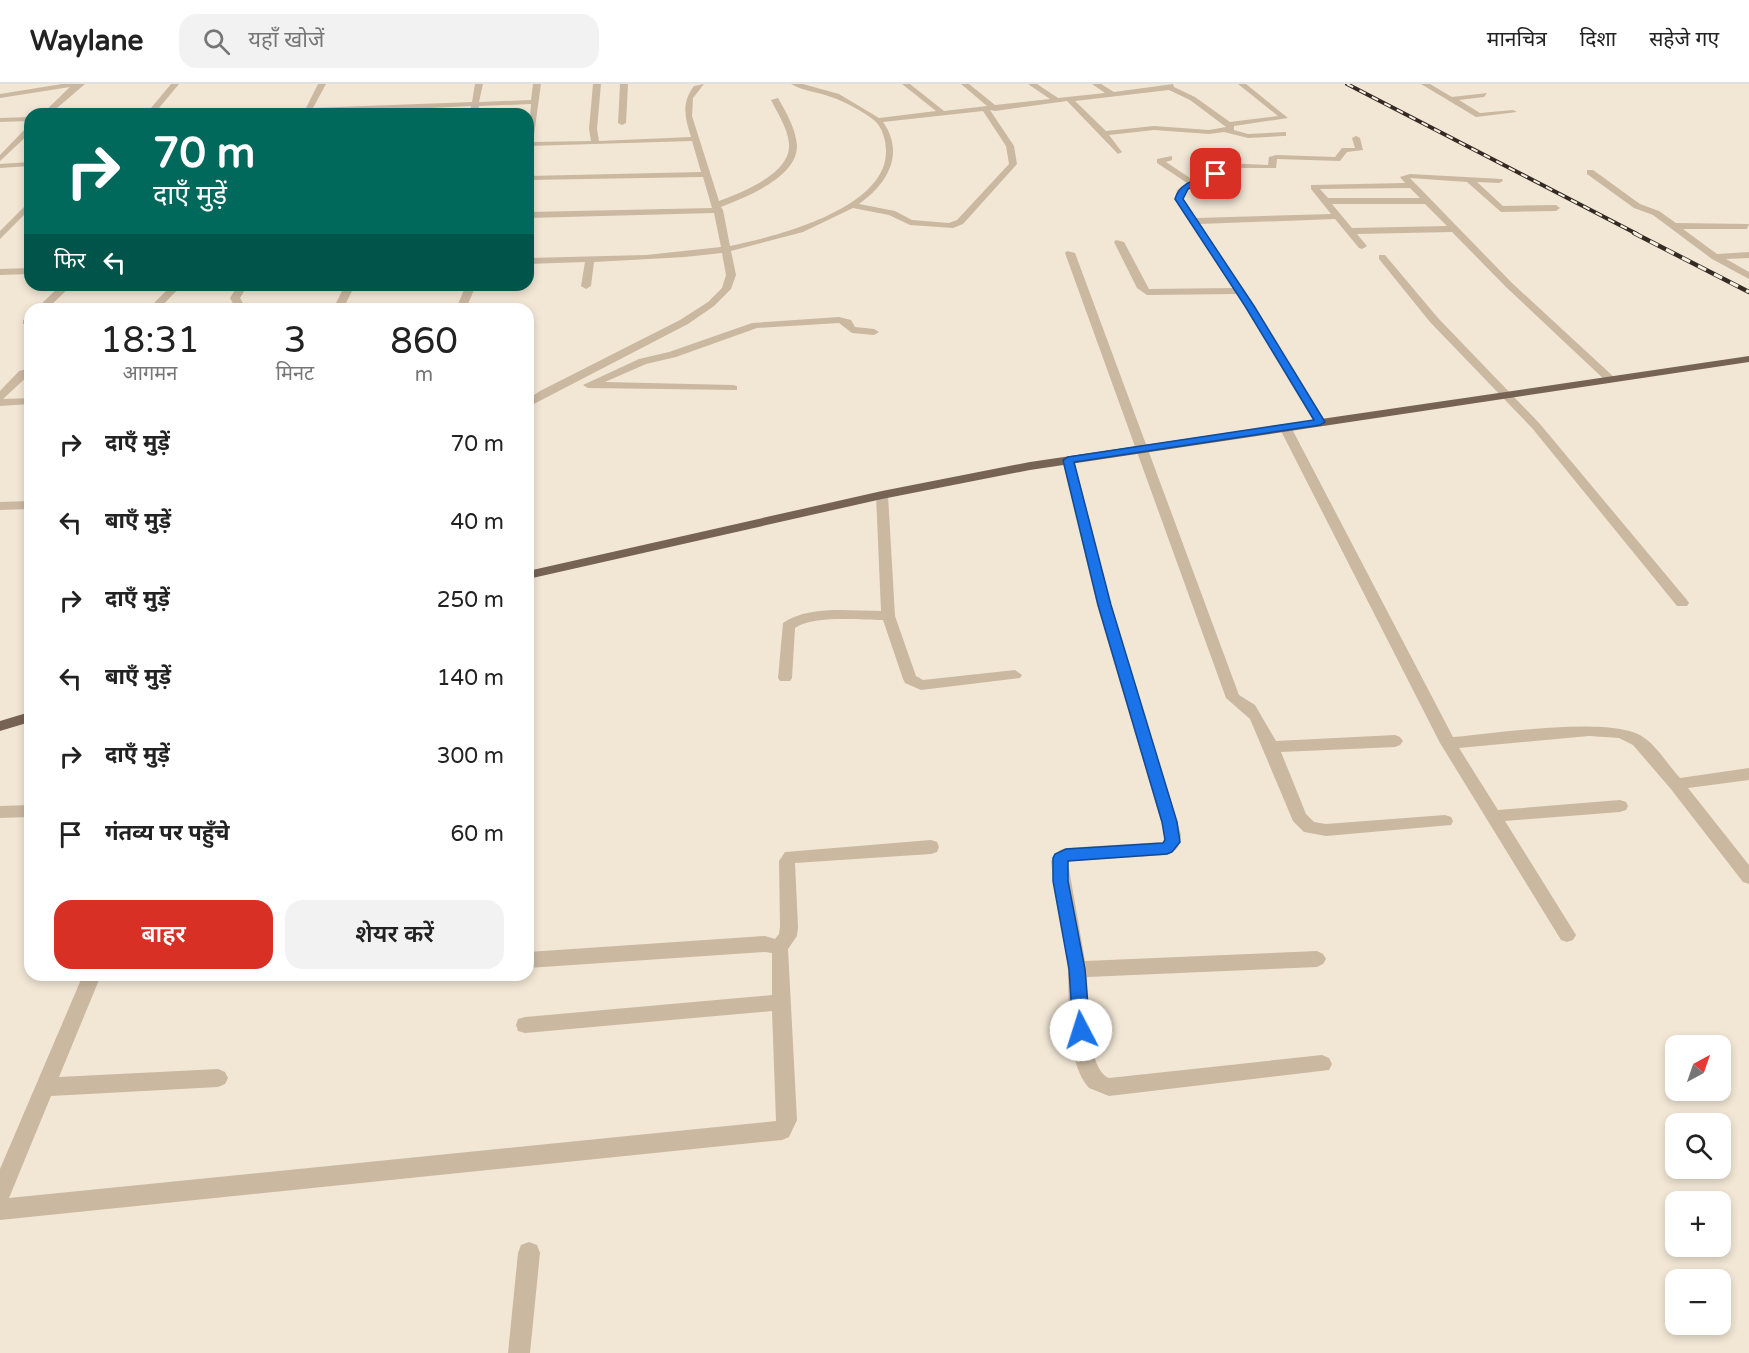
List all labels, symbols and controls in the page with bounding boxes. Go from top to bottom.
search box [179,14,599,68]
text: Waylane [30,24,143,58]
icon: search [200,25,233,58]
text: यहाँ खोजें [248,27,324,53]
text: मानचित्र [1487,27,1547,52]
text: दिशा [1580,27,1616,52]
text: सहेजे गए [1649,27,1719,52]
text: 70 m [153,128,255,179]
icon: right [54,132,132,210]
pin [1190,148,1241,199]
icon: arrive [1199,157,1232,190]
text: दाएँ मुड़ें [153,179,227,212]
icon: left [98,246,131,279]
text: फिर [54,248,86,274]
text: 18:31 [100,319,200,362]
text: 3 [284,319,306,362]
text: 860 [390,320,458,363]
text: आगमन [123,362,177,386]
text: मिनट [276,362,314,386]
text: m [415,363,433,387]
icon: right [54,428,87,461]
text: दाएँ मुड़ें [105,430,170,456]
text: 70 m [450,431,504,457]
icon: left [54,506,87,539]
text: बाएँ मुड़ें [105,508,171,534]
text: 40 m [450,509,504,535]
icon: right [54,584,87,617]
text: दाएँ मुड़ें [105,586,170,612]
text: 250 m [437,587,504,613]
icon: left [54,662,87,695]
text: बाएँ मुड़ें [105,664,171,690]
text: 140 m [437,665,504,691]
icon: right [54,740,87,773]
text: दाएँ मुड़ें [105,742,170,768]
text: 300 m [437,743,504,769]
icon: arrive [54,818,87,851]
text: गंतव्य पर पहुँचे [105,820,230,846]
text: 60 m [450,821,504,847]
button: बाहर [54,900,273,969]
button: शेयर करें [285,900,504,969]
position arrow [1049,998,1113,1062]
north arrow [1665,1035,1731,1101]
map controls [1665,1035,1731,1335]
button: search [1665,1113,1731,1179]
button: + [1665,1191,1731,1257]
button: − [1665,1269,1731,1335]

